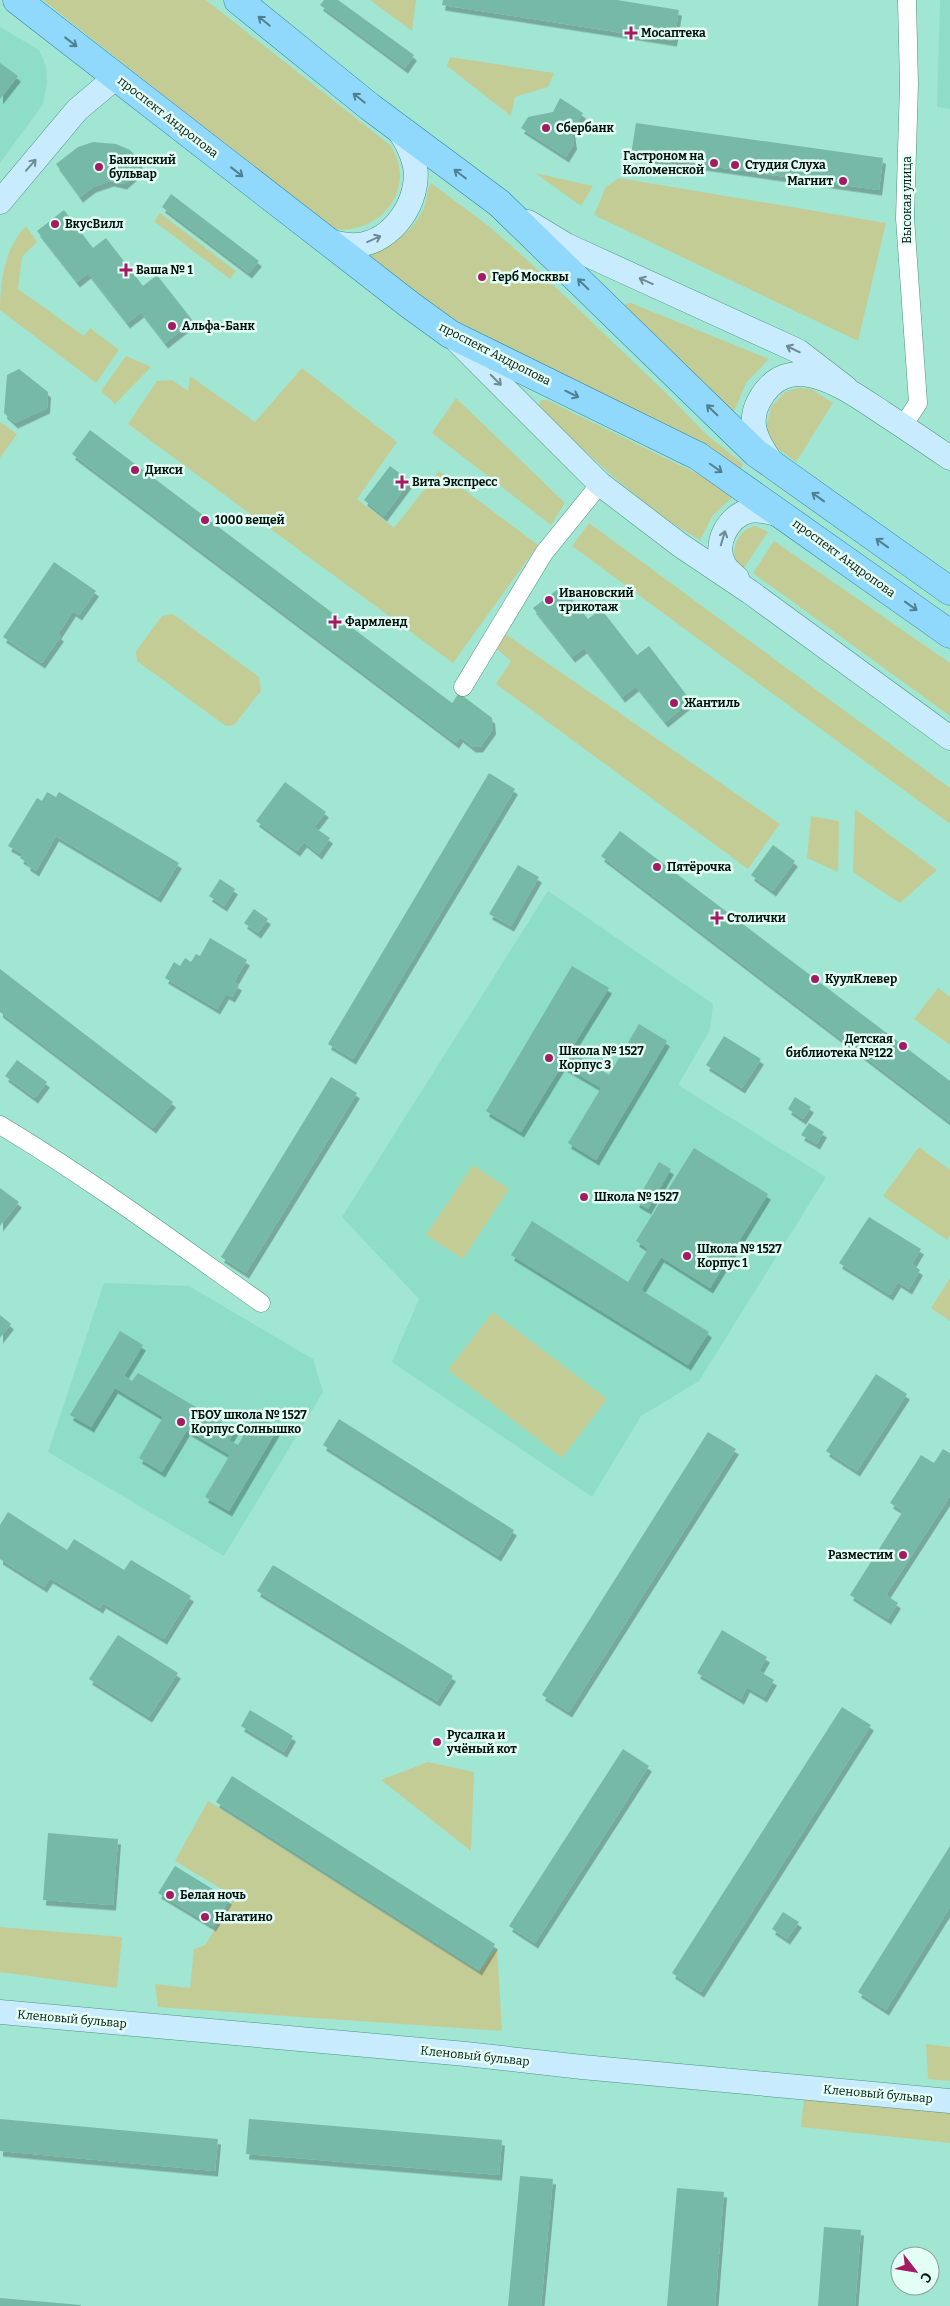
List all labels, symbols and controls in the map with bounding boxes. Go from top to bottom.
one-way arrow [258,16,271,27]
place label: Мосаптека [641,26,706,40]
marker: Мосаптека [625,27,637,39]
one-way arrow [64,36,77,47]
street label: проспект Андропова [115,73,221,161]
one-way arrow [353,92,366,103]
place label: Сбербанк [556,121,615,135]
marker: Сбербанк [540,122,552,134]
place label: Гастроном на Коломенской [623,149,704,177]
place label: Бакинский бульвар [109,153,176,181]
street label: Высокая улица [900,156,914,244]
marker: Гастроном на Коломенской [708,157,720,169]
place label: Студия Слуха [745,158,826,172]
one-way arrow [25,159,36,172]
marker: Студия Слуха [729,159,741,171]
marker: Бакинский бульвар [93,161,105,173]
one-way arrow [230,166,243,177]
one-way arrow [453,169,467,179]
place label: Магнит [787,174,833,188]
marker: Магнит [837,175,849,187]
place label: ВкусВилл [65,217,124,231]
marker: ВкусВилл [49,218,61,230]
one-way arrow [366,234,381,244]
place label: Ваша № 1 [136,263,193,277]
marker: Ваша № 1 [120,264,132,276]
place label: Герб Москвы [492,270,569,284]
marker: Герб Москвы [476,271,488,283]
one-way arrow [639,276,654,286]
one-way arrow [576,278,589,290]
place label: Альфа-Банк [182,319,256,333]
marker: Альфа-Банк [166,320,178,332]
street label: проспект Андропова [437,320,554,388]
one-way arrow [786,344,801,353]
one-way arrow [490,374,502,386]
one-way arrow [564,390,579,399]
one-way arrow [705,404,718,416]
place label: Дикси [145,463,183,477]
one-way arrow [709,463,723,473]
marker: Дикси [129,464,141,476]
place label: Вита Экспресс [412,475,498,489]
marker: Вита Экспресс [396,476,408,488]
one-way arrow [812,492,826,502]
place label: 1000 вещей [215,513,285,527]
marker: 1000 вещей [199,514,211,526]
street label: проспект Андропова [790,516,898,600]
one-way arrow [719,530,729,546]
one-way arrow [875,538,889,548]
place label: Ивановский трикотаж [559,586,634,614]
marker: Ивановский трикотаж [543,594,555,606]
one-way arrow [904,601,918,611]
place label: Фармленд [345,615,408,629]
marker: Фармленд [329,616,341,628]
place label: Жантиль [684,696,740,710]
marker: Жантиль [668,697,680,709]
place label: Пятёрочка [667,860,732,874]
marker: Пятёрочка [651,861,663,873]
place label: Столички [727,911,786,925]
marker: Столички [711,912,723,924]
place label: КуулКлевер [825,972,897,986]
marker: КуулКлевер [809,973,821,985]
place label: Детская библиотека №122 [786,1032,893,1060]
marker: Детская библиотека №122 [897,1040,909,1052]
place label: Школа № 1527 Корпус 3 [559,1044,644,1072]
marker: Школа № 1527 Корпус 3 [543,1052,555,1064]
place label: Школа № 1527 [594,1190,679,1204]
marker: Школа № 1527 [578,1191,590,1203]
place label: Школа № 1527 Корпус 1 [697,1242,782,1270]
marker: Школа № 1527 Корпус 1 [681,1250,693,1262]
place label: ГБОУ школа № 1527 Корпус Солнышко [191,1408,307,1436]
marker: ГБОУ школа № 1527 Корпус Солнышко [175,1416,187,1428]
place label: Разместим [828,1548,893,1562]
marker: Разместим [897,1549,909,1561]
place label: Русалка и учёный кот [446,1728,517,1756]
marker: Русалка и учёный кот [431,1736,443,1748]
place label: Белая ночь [180,1888,246,1902]
marker: Белая ночь [164,1889,176,1901]
place label: Нагатино [215,1910,273,1924]
marker: Нагатино [199,1911,211,1923]
street label: Кленовый бульвар [17,2007,127,2031]
street label: Кленовый бульвар [420,2043,530,2069]
street label: Кленовый бульвар [823,2082,933,2106]
north arrow [890,2246,940,2296]
text: С [916,2269,935,2286]

